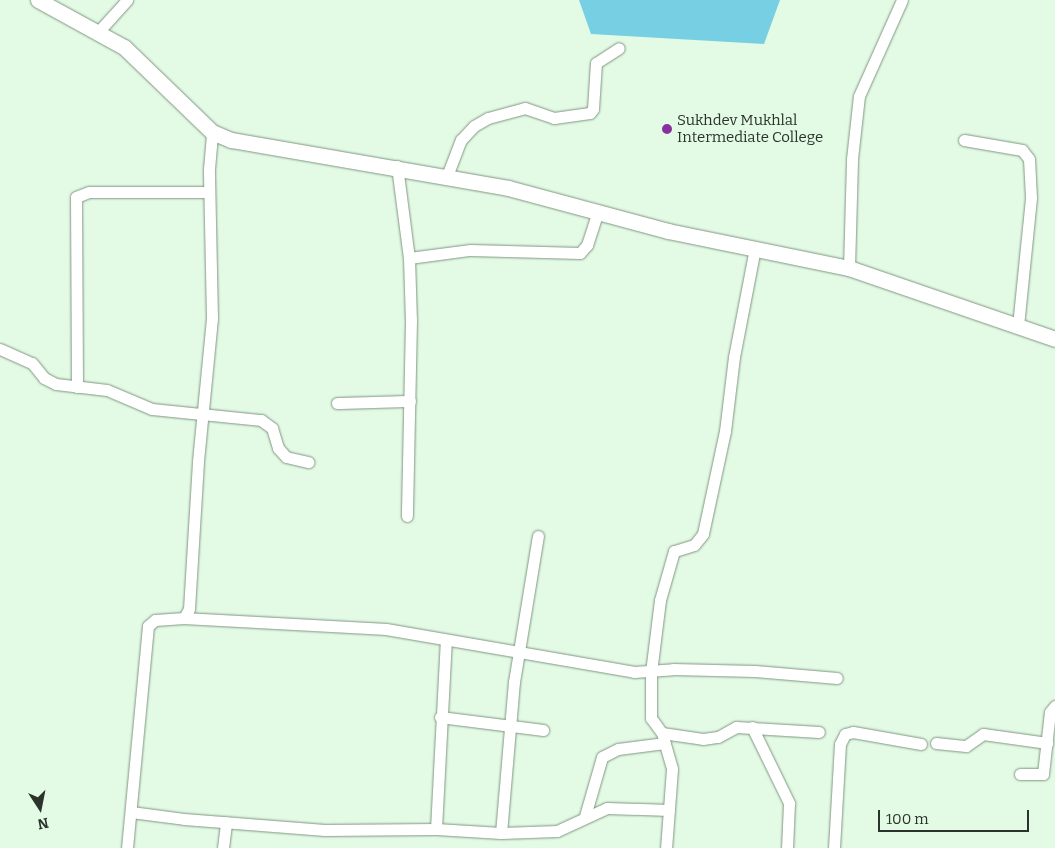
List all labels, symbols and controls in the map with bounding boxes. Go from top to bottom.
place label: Sukhdev Mukhlal Intermediate College [677,111,823,146]
marker: Sukhdev Mukhlal Intermediate College [661,123,673,135]
north arrow [15,783,65,833]
scale bar [880,800,1031,832]
text: 100 m [886,810,929,828]
text: N [36,814,50,833]

